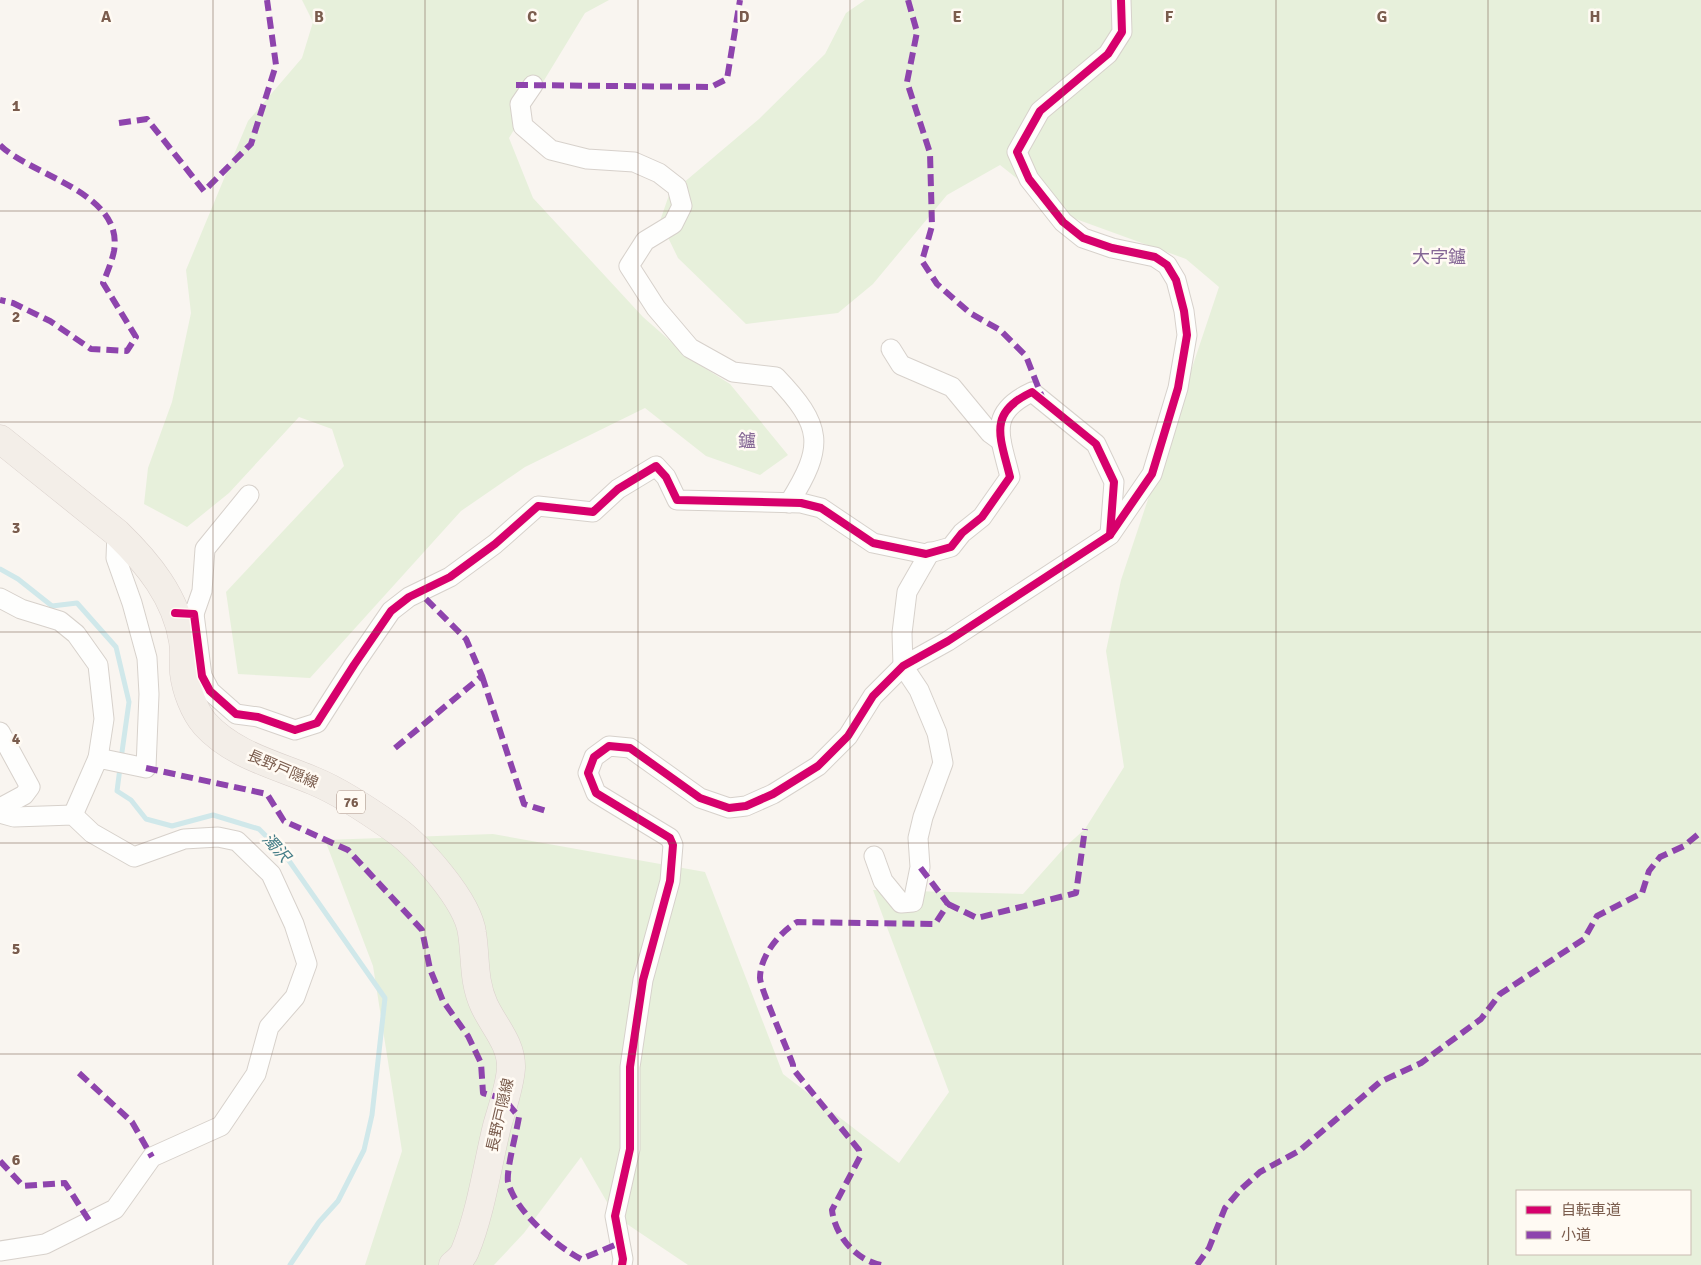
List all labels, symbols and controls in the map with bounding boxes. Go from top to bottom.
text: A [101,7,112,27]
text: B [314,7,324,27]
text: C [527,7,537,27]
text: D [739,7,750,27]
text: E [952,7,962,27]
text: F [1165,7,1174,27]
text: G [1377,7,1387,27]
text: H [1590,7,1600,27]
text: 1 [12,96,21,116]
district label: 大字鑪 [1412,246,1466,268]
text: 2 [12,307,20,327]
district label: 鑪 [738,430,756,452]
text: 3 [12,518,20,538]
text: 4 [12,729,21,749]
street label: 長野戸隠線 [245,746,321,792]
road number: 76 [337,790,365,814]
water label: 濁沢 [258,829,295,868]
text: 5 [12,939,20,959]
street label: 長野戸隠線 [483,1076,517,1154]
text: 6 [12,1150,21,1170]
legend [1516,1190,1691,1255]
text: 自転車道 [1561,1201,1621,1219]
text: 小道 [1561,1226,1591,1244]

